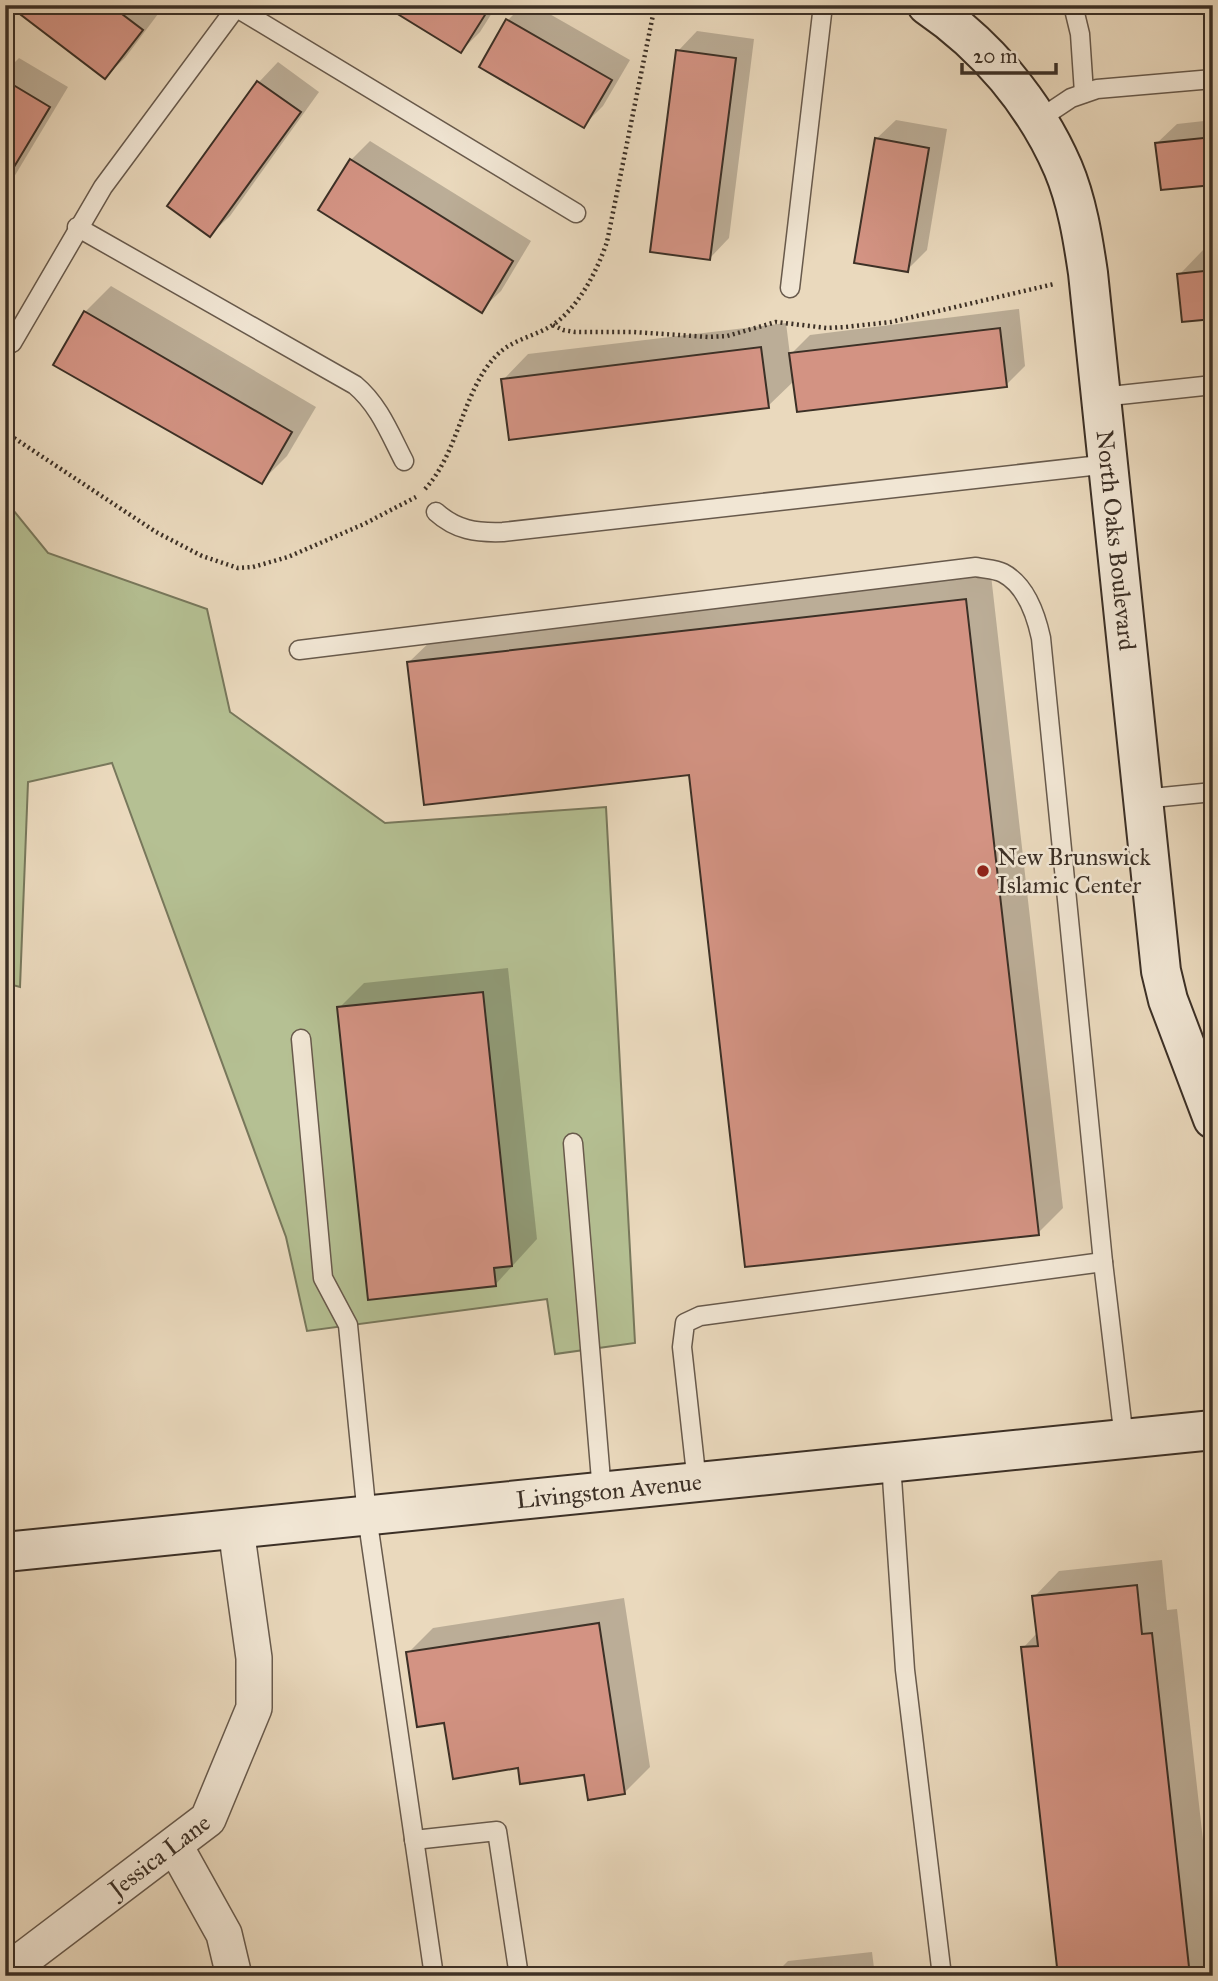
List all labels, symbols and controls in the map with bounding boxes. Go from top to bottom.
scale bar [962,32,1057,76]
text: 20 m [973,43,1018,69]
street label: North Oaks Boulevard [1090,429,1142,652]
place label: New Brunswick Islamic Center [997,842,1152,900]
marker: New Brunswick Islamic Center [975,863,991,879]
street label: Livingston Avenue [515,1467,703,1515]
street label: Jessica Lane [100,1808,216,1906]

